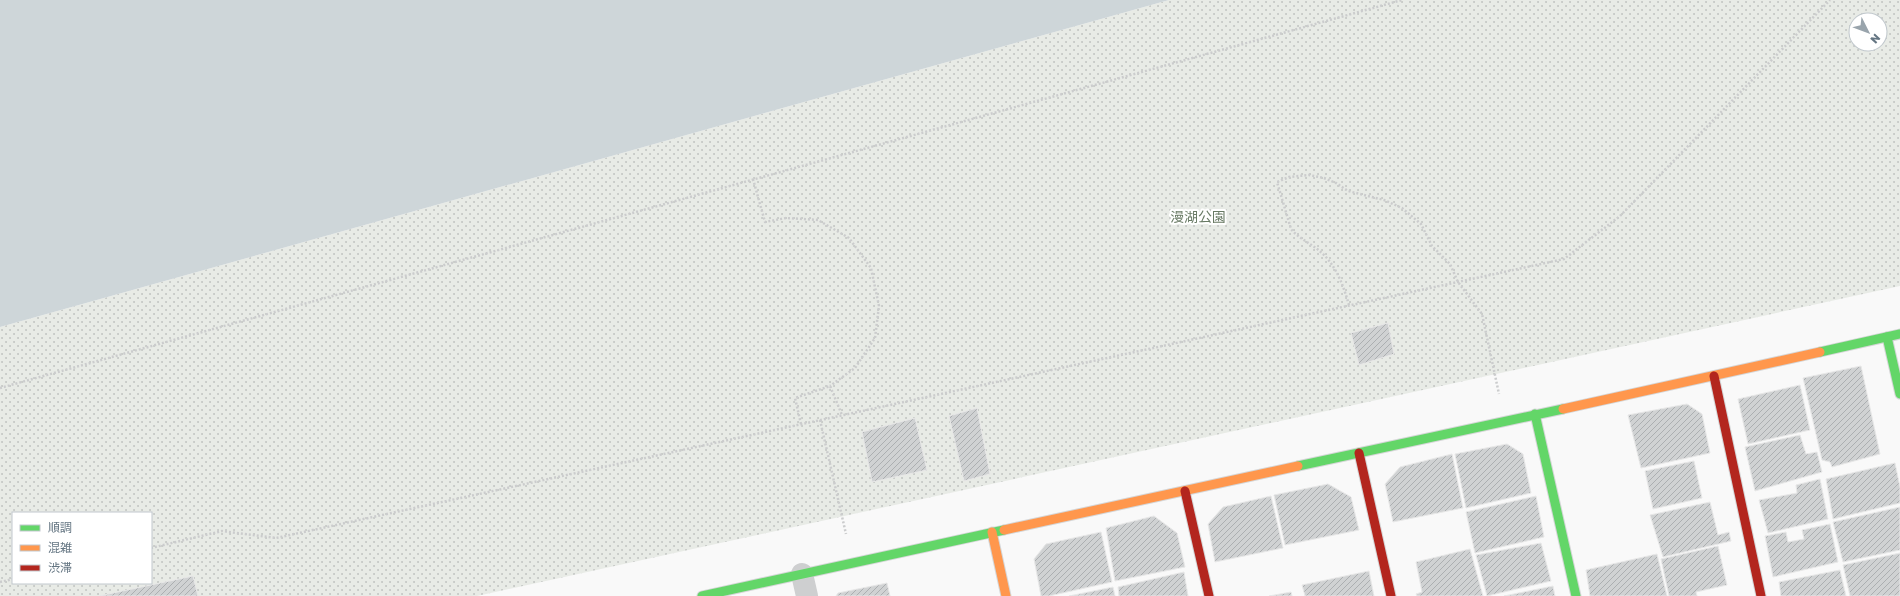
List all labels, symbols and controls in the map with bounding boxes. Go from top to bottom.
north arrow [1848,12,1888,52]
text: N [1868,32,1883,46]
park label: 漫湖公園 [1170,208,1226,225]
legend [12,512,152,584]
text: 順調 [48,520,72,535]
text: 混雑 [48,540,72,555]
text: 渋滞 [48,560,72,575]

